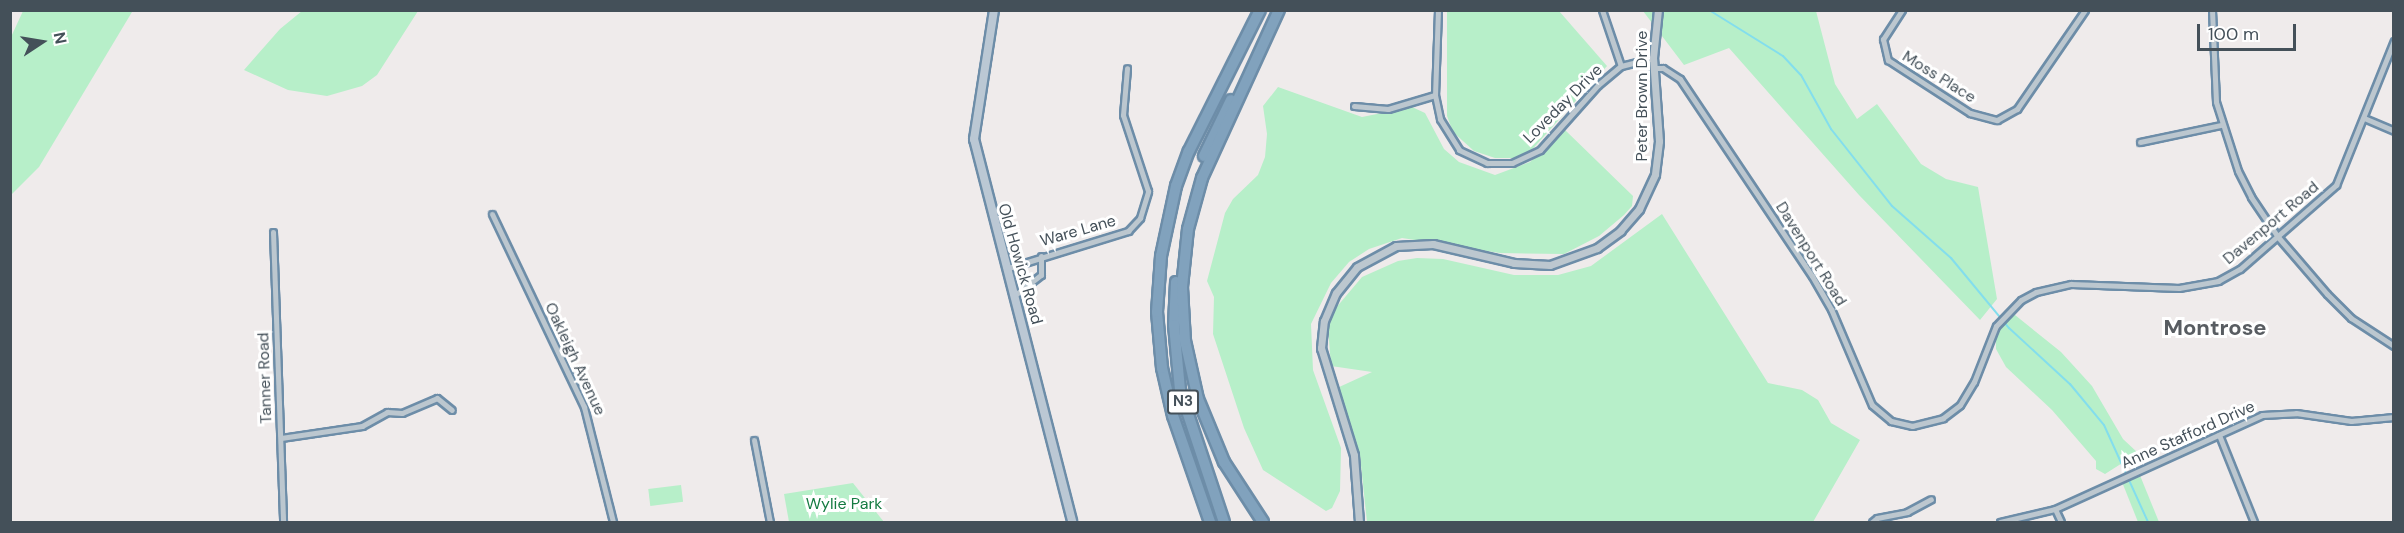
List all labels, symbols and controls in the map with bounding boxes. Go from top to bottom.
north arrow [12,12,72,72]
scale bar [2200,12,2299,50]
text: 100 m [2208,22,2259,46]
text: N [49,30,72,46]
street label: Peter Brown Drive [1632,31,1652,161]
street label: Moss Place [1899,47,1979,107]
street label: Loveday Drive [1519,60,1607,148]
street label: Davenport Road [2219,177,2323,269]
street label: Davenport Road [1771,198,1851,310]
street label: Old Howick Road [994,201,1046,327]
street label: Ware Lane [1038,211,1118,251]
street label: Oakleigh Avenue [540,299,610,419]
district label: Montrose [2163,315,2267,341]
street label: Tanner Road [254,332,276,424]
road number: N3 [1166,390,1200,414]
street label: Anne Stafford Drive [2118,397,2258,473]
park label: Wylie Park [806,494,882,514]

